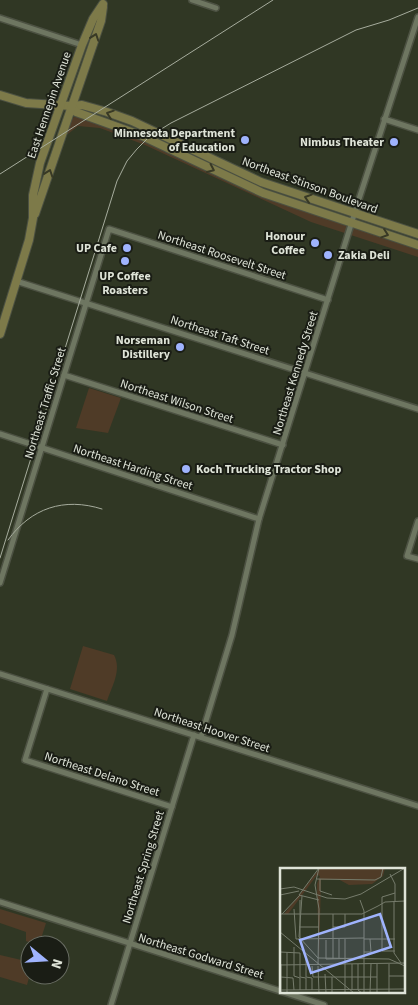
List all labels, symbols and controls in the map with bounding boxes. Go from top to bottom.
one-way arrow [89,34,99,42]
street label: East Hennepin Avenue [23,49,76,161]
one-way arrow [107,110,115,120]
place label: Minnesota Department of Education [114,125,235,156]
marker: Minnesota Department of Education [239,134,251,146]
place label: Nimbus Theater [300,134,384,151]
marker: Nimbus Theater [388,136,400,148]
street label: Northeast Stinson Boulevard [239,153,380,218]
one-way arrow [206,163,215,173]
one-way arrow [43,169,53,177]
one-way arrow [304,194,313,204]
street label: Northeast Roosevelt Street [156,227,288,284]
place label: Honour Coffee [265,228,305,259]
one-way arrow [380,228,388,238]
marker: Honour Coffee [309,237,321,249]
place label: UP Cafe [76,240,117,257]
marker: UP Cafe [121,242,133,254]
place label: Zakia Deli [338,247,390,264]
marker: Zakia Deli [322,249,334,261]
marker: UP Coffee Roasters [119,255,131,267]
place label: UP Coffee Roasters [99,268,151,299]
street label: Northeast Kennedy Street [269,309,322,437]
street label: Northeast Taft Street [168,311,272,360]
place label: Norseman Distillery [116,332,171,363]
marker: Norseman Distillery [174,341,186,353]
street label: Northeast Traffic Street [20,345,71,461]
street label: Northeast Wilson Street [118,375,236,428]
street label: Northeast Harding Street [71,440,195,495]
place label: Koch Trucking Tractor Shop [196,461,341,478]
marker: Koch Trucking Tractor Shop [180,463,192,475]
street label: Northeast Hoover Street [152,704,272,757]
street label: Northeast Delano Street [42,748,162,801]
street label: Northeast Spring Street [118,809,169,926]
inset map [280,868,406,992]
street label: Northeast Godward Street [136,929,266,984]
north arrow [20,935,70,985]
text: N [45,956,67,971]

